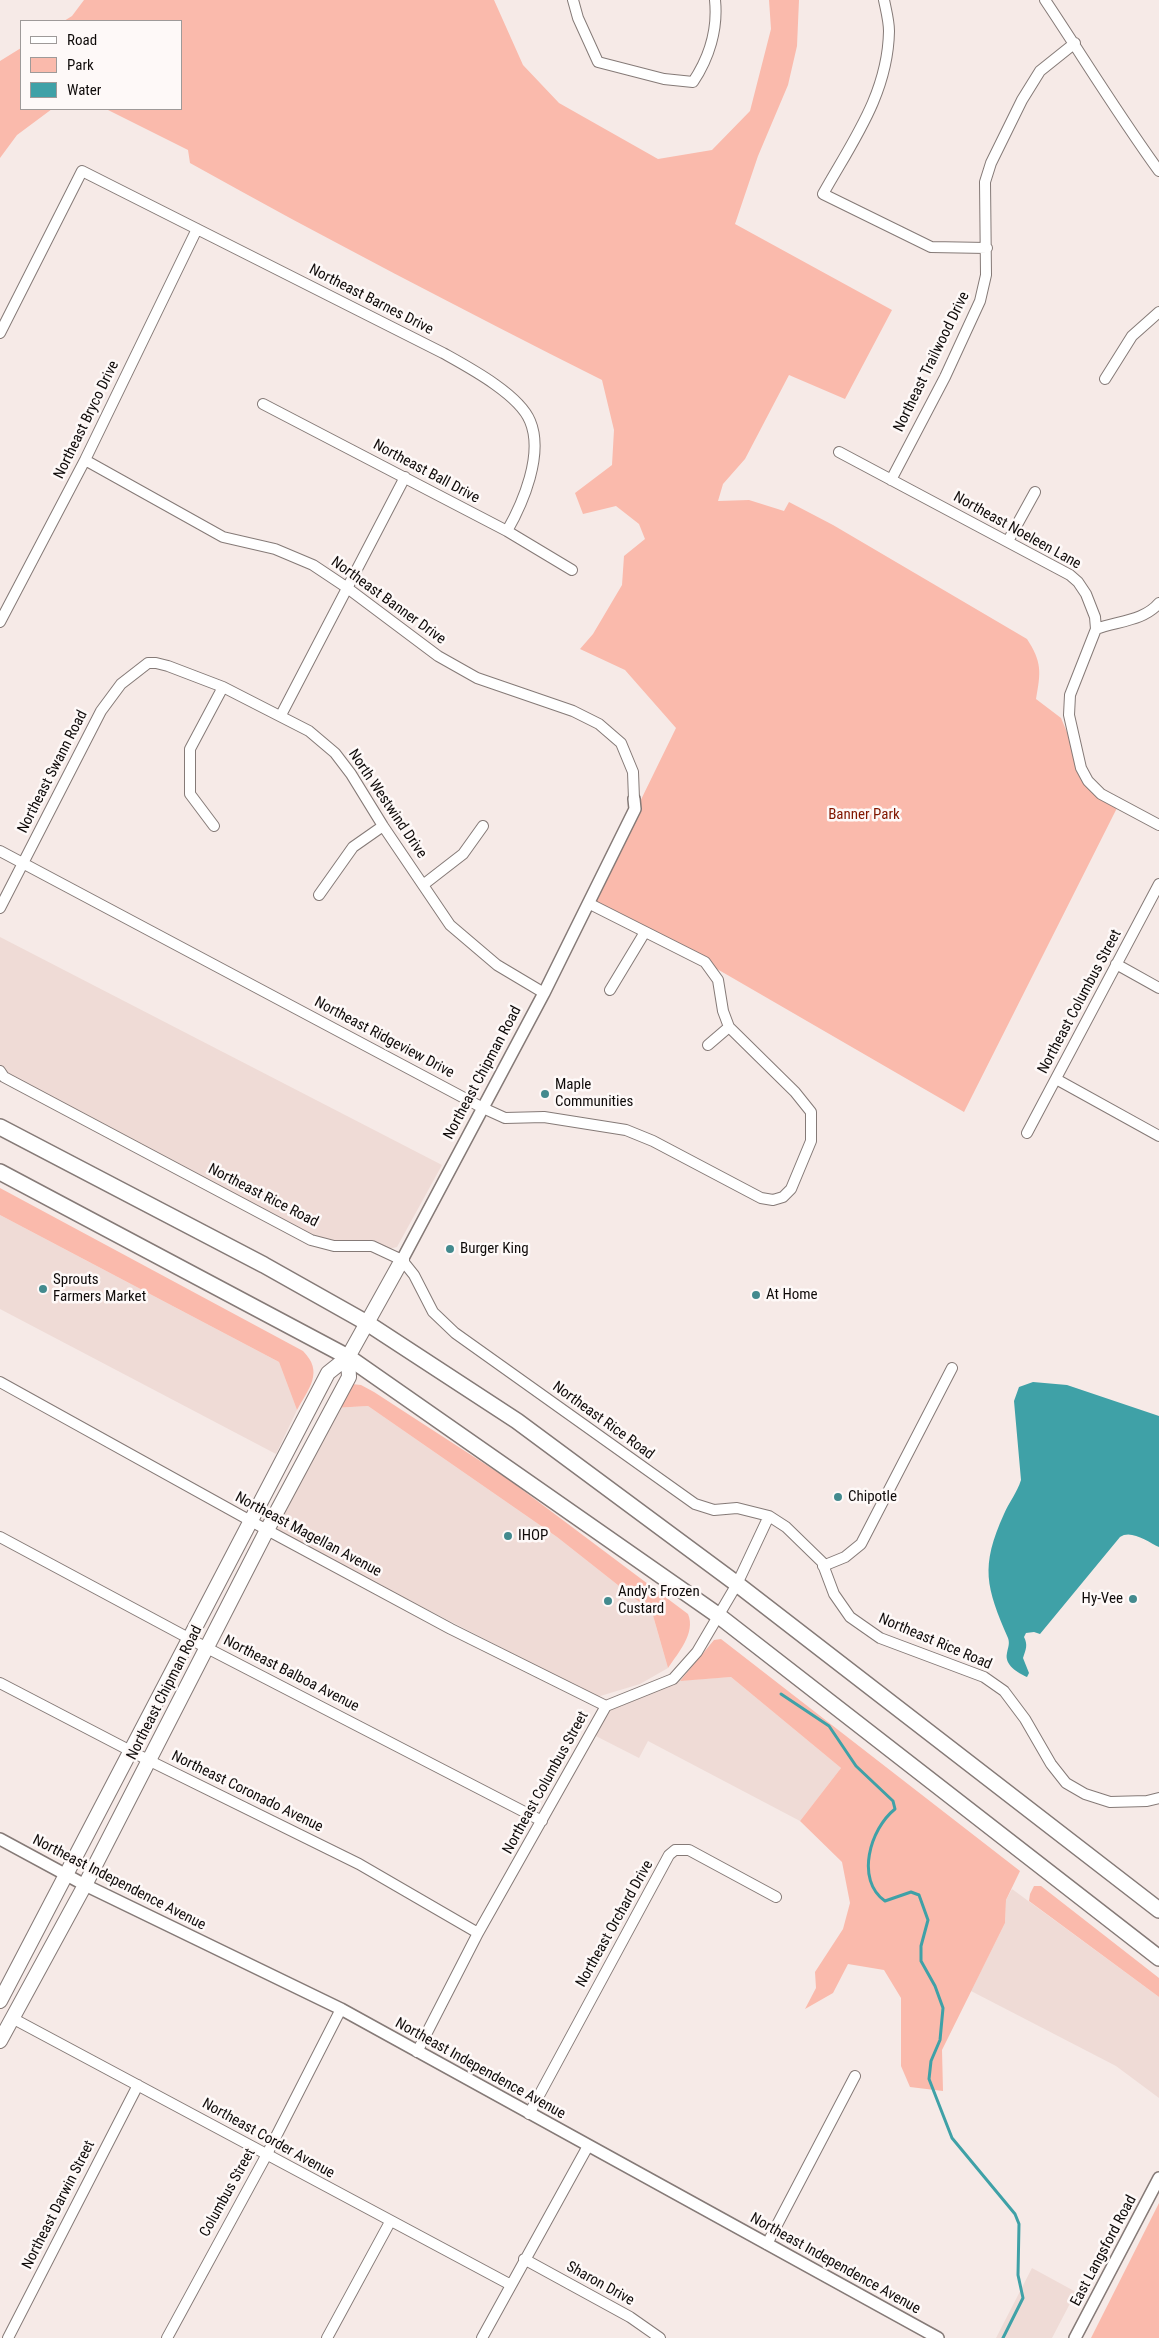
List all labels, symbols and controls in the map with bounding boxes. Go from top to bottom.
legend [20,20,182,110]
text: Road [67,31,97,49]
text: Park [67,56,94,74]
text: Water [67,81,101,99]
street label: Northeast Barnes Drive [306,261,436,339]
street label: Northeast Trailwood Drive [890,289,974,435]
street label: Northeast Bryco Drive [51,358,123,482]
street label: Northeast Ball Drive [370,436,482,508]
street label: Northeast Noeleen Lane [950,488,1084,574]
street label: Northeast Banner Drive [327,553,449,649]
street label: Northeast Swann Road [14,708,92,836]
street label: North Westwind Drive [344,746,430,862]
park label: Banner Park [828,806,900,824]
street label: Northeast Columbus Street [1034,927,1126,1077]
street label: Northeast Ridgeview Drive [311,994,457,1082]
street label: Northeast Chipman Road [440,1003,526,1143]
place label: Maple Communities [555,1076,633,1111]
marker: Maple Communities [539,1088,551,1100]
street label: Northeast Rice Road [205,1160,321,1232]
place label: Burger King [460,1240,529,1258]
marker: Burger King [444,1243,456,1255]
place label: Sprouts Farmers Market [53,1271,146,1306]
marker: Sprouts Farmers Market [37,1283,49,1295]
place label: At Home [766,1286,818,1304]
marker: At Home [750,1289,762,1301]
street label: Northeast Rice Road [549,1378,657,1464]
place label: Chipotle [848,1488,897,1506]
street label: Northeast Magellan Avenue [232,1489,384,1581]
marker: Chipotle [832,1491,844,1503]
place label: IHOP [518,1527,548,1545]
marker: IHOP [502,1530,514,1542]
place label: Andy's Frozen Custard [618,1583,700,1618]
place label: Hy-Vee [1082,1590,1123,1608]
marker: Hy-Vee [1127,1593,1139,1605]
marker: Andy's Frozen Custard [602,1595,614,1607]
street label: Northeast Rice Road [876,1610,994,1674]
street label: Northeast Chipman Road [123,1623,207,1763]
street label: Northeast Balboa Avenue [220,1632,362,1716]
street label: Northeast Columbus Street [499,1708,593,1858]
street label: Northeast Coronado Avenue [168,1747,326,1837]
street label: Northeast Independence Avenue [29,1831,209,1935]
street label: Northeast Orchard Drive [573,1857,657,1991]
street label: Northeast Independence Avenue [392,2015,568,2123]
street label: Northeast Corder Avenue [199,2095,337,2183]
street label: Northeast Darwin Street [19,2138,99,2272]
street label: Columbus Street [196,2146,260,2240]
street label: East Langsford Road [1067,2193,1141,2309]
street label: Northeast Independence Avenue [747,2210,923,2318]
street label: Sharon Drive [563,2258,637,2310]

